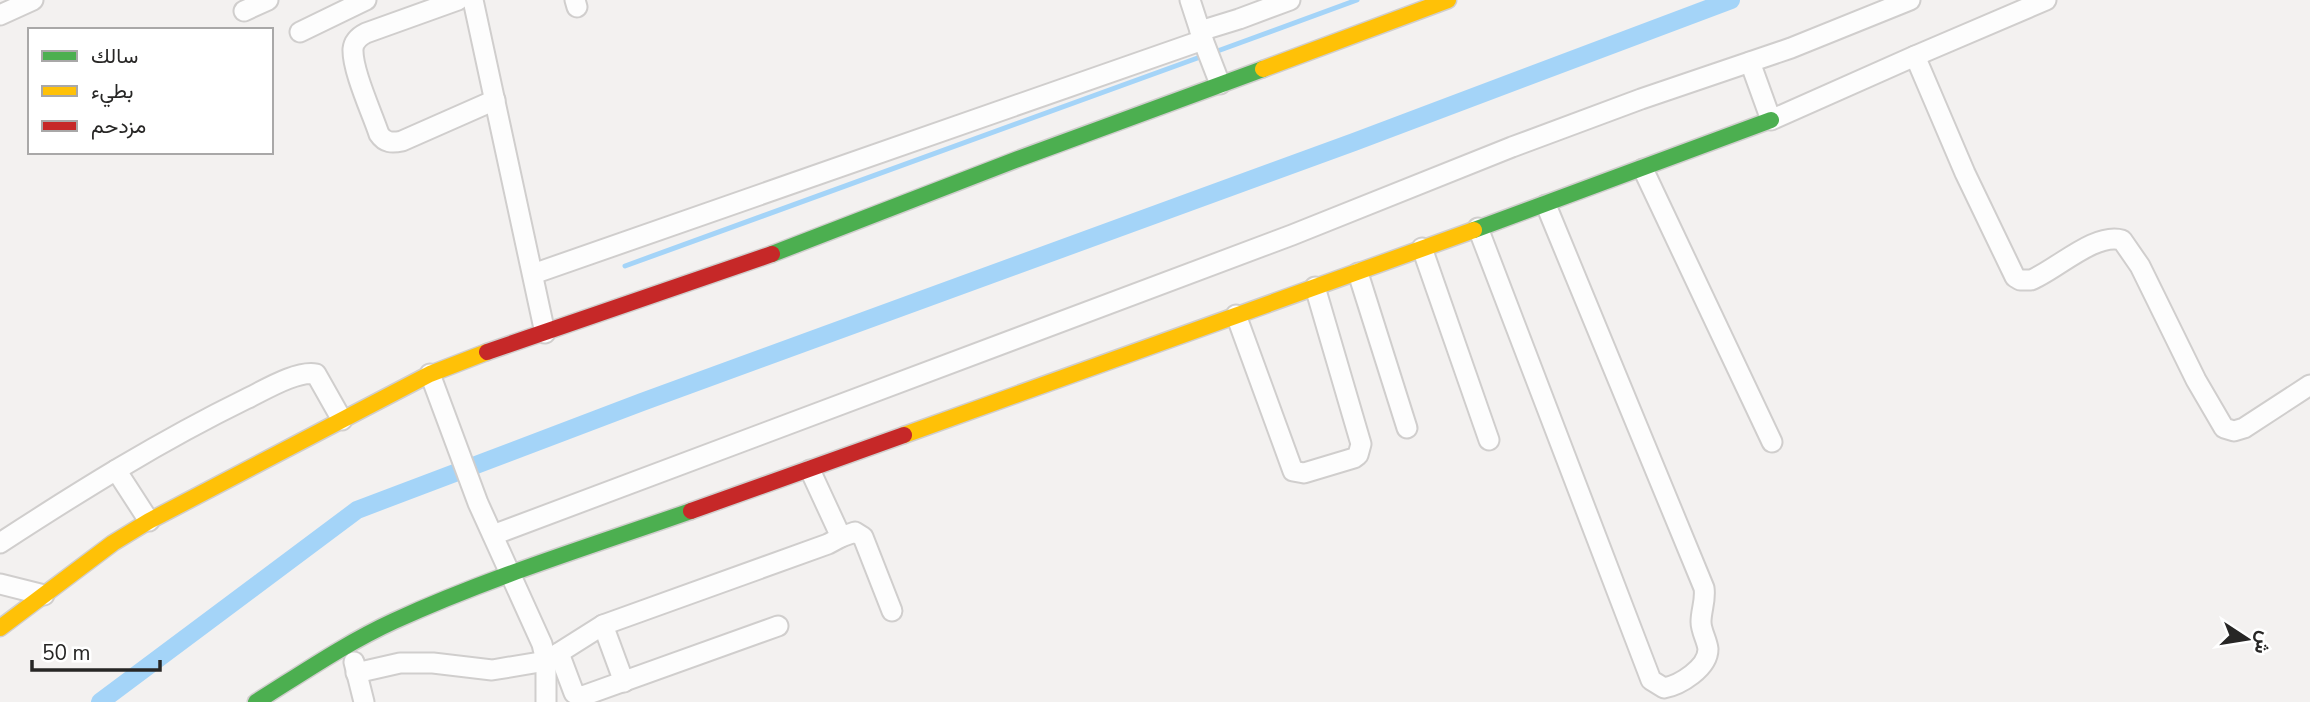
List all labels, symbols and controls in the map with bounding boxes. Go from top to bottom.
legend [28,28,273,154]
text: سالك [91,42,138,70]
text: بطيء [91,77,134,108]
text: مزدحم [91,112,146,140]
north arrow [2212,604,2282,674]
scale bar [32,628,159,672]
text: ش [2248,628,2278,656]
text: 50 m [42,639,91,667]

